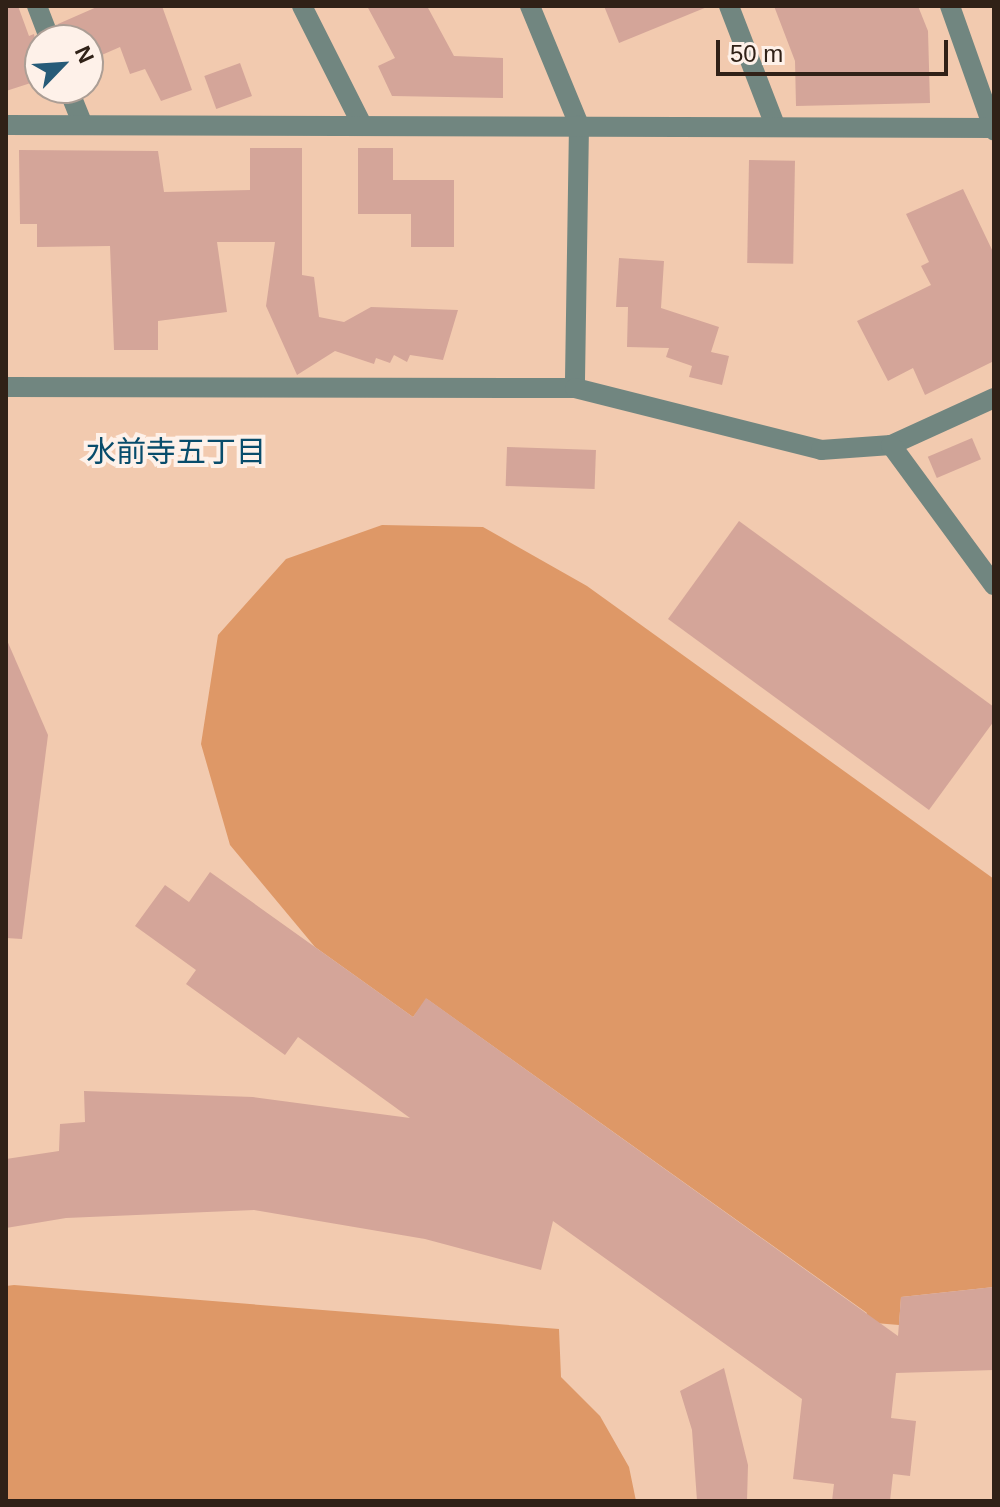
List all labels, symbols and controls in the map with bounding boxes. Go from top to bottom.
north arrow [24,24,104,104]
scale bar [720,24,952,74]
text: 50 m [730,40,783,67]
text: N [70,42,99,67]
district label: 水前寺五丁目 [86,434,266,470]

